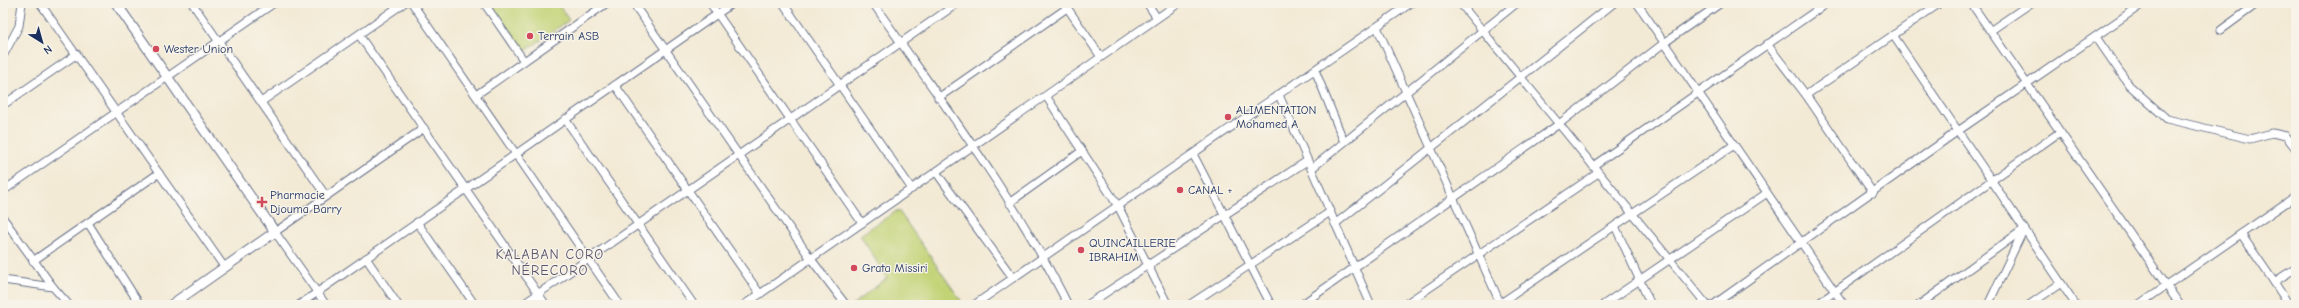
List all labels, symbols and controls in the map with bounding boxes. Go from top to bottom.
north arrow [22,22,62,62]
place label: Terrain ASB [538,29,599,43]
marker: Terrain ASB [525,31,535,41]
text: N [41,42,54,57]
place label: Wester Union [164,42,233,56]
marker: Wester Union [151,44,161,54]
place label: ALIMENTATION Mohamed A [1236,103,1316,131]
marker: ALIMENTATION Mohamed A [1223,112,1233,122]
place label: CANAL + [1188,183,1233,197]
marker: CANAL + [1175,185,1185,195]
place label: Pharmacie Djouma Barry [270,188,342,216]
marker: Pharmacie Djouma Barry [257,197,267,207]
place label: QUINCAILLERIE IBRAHIM [1089,236,1176,264]
marker: QUINCAILLERIE IBRAHIM [1076,245,1086,255]
district label: KALABAN CORO NÉRECORO [496,246,604,279]
place label: Grata Missiri [862,261,928,275]
marker: Grata Missiri [849,263,859,273]

